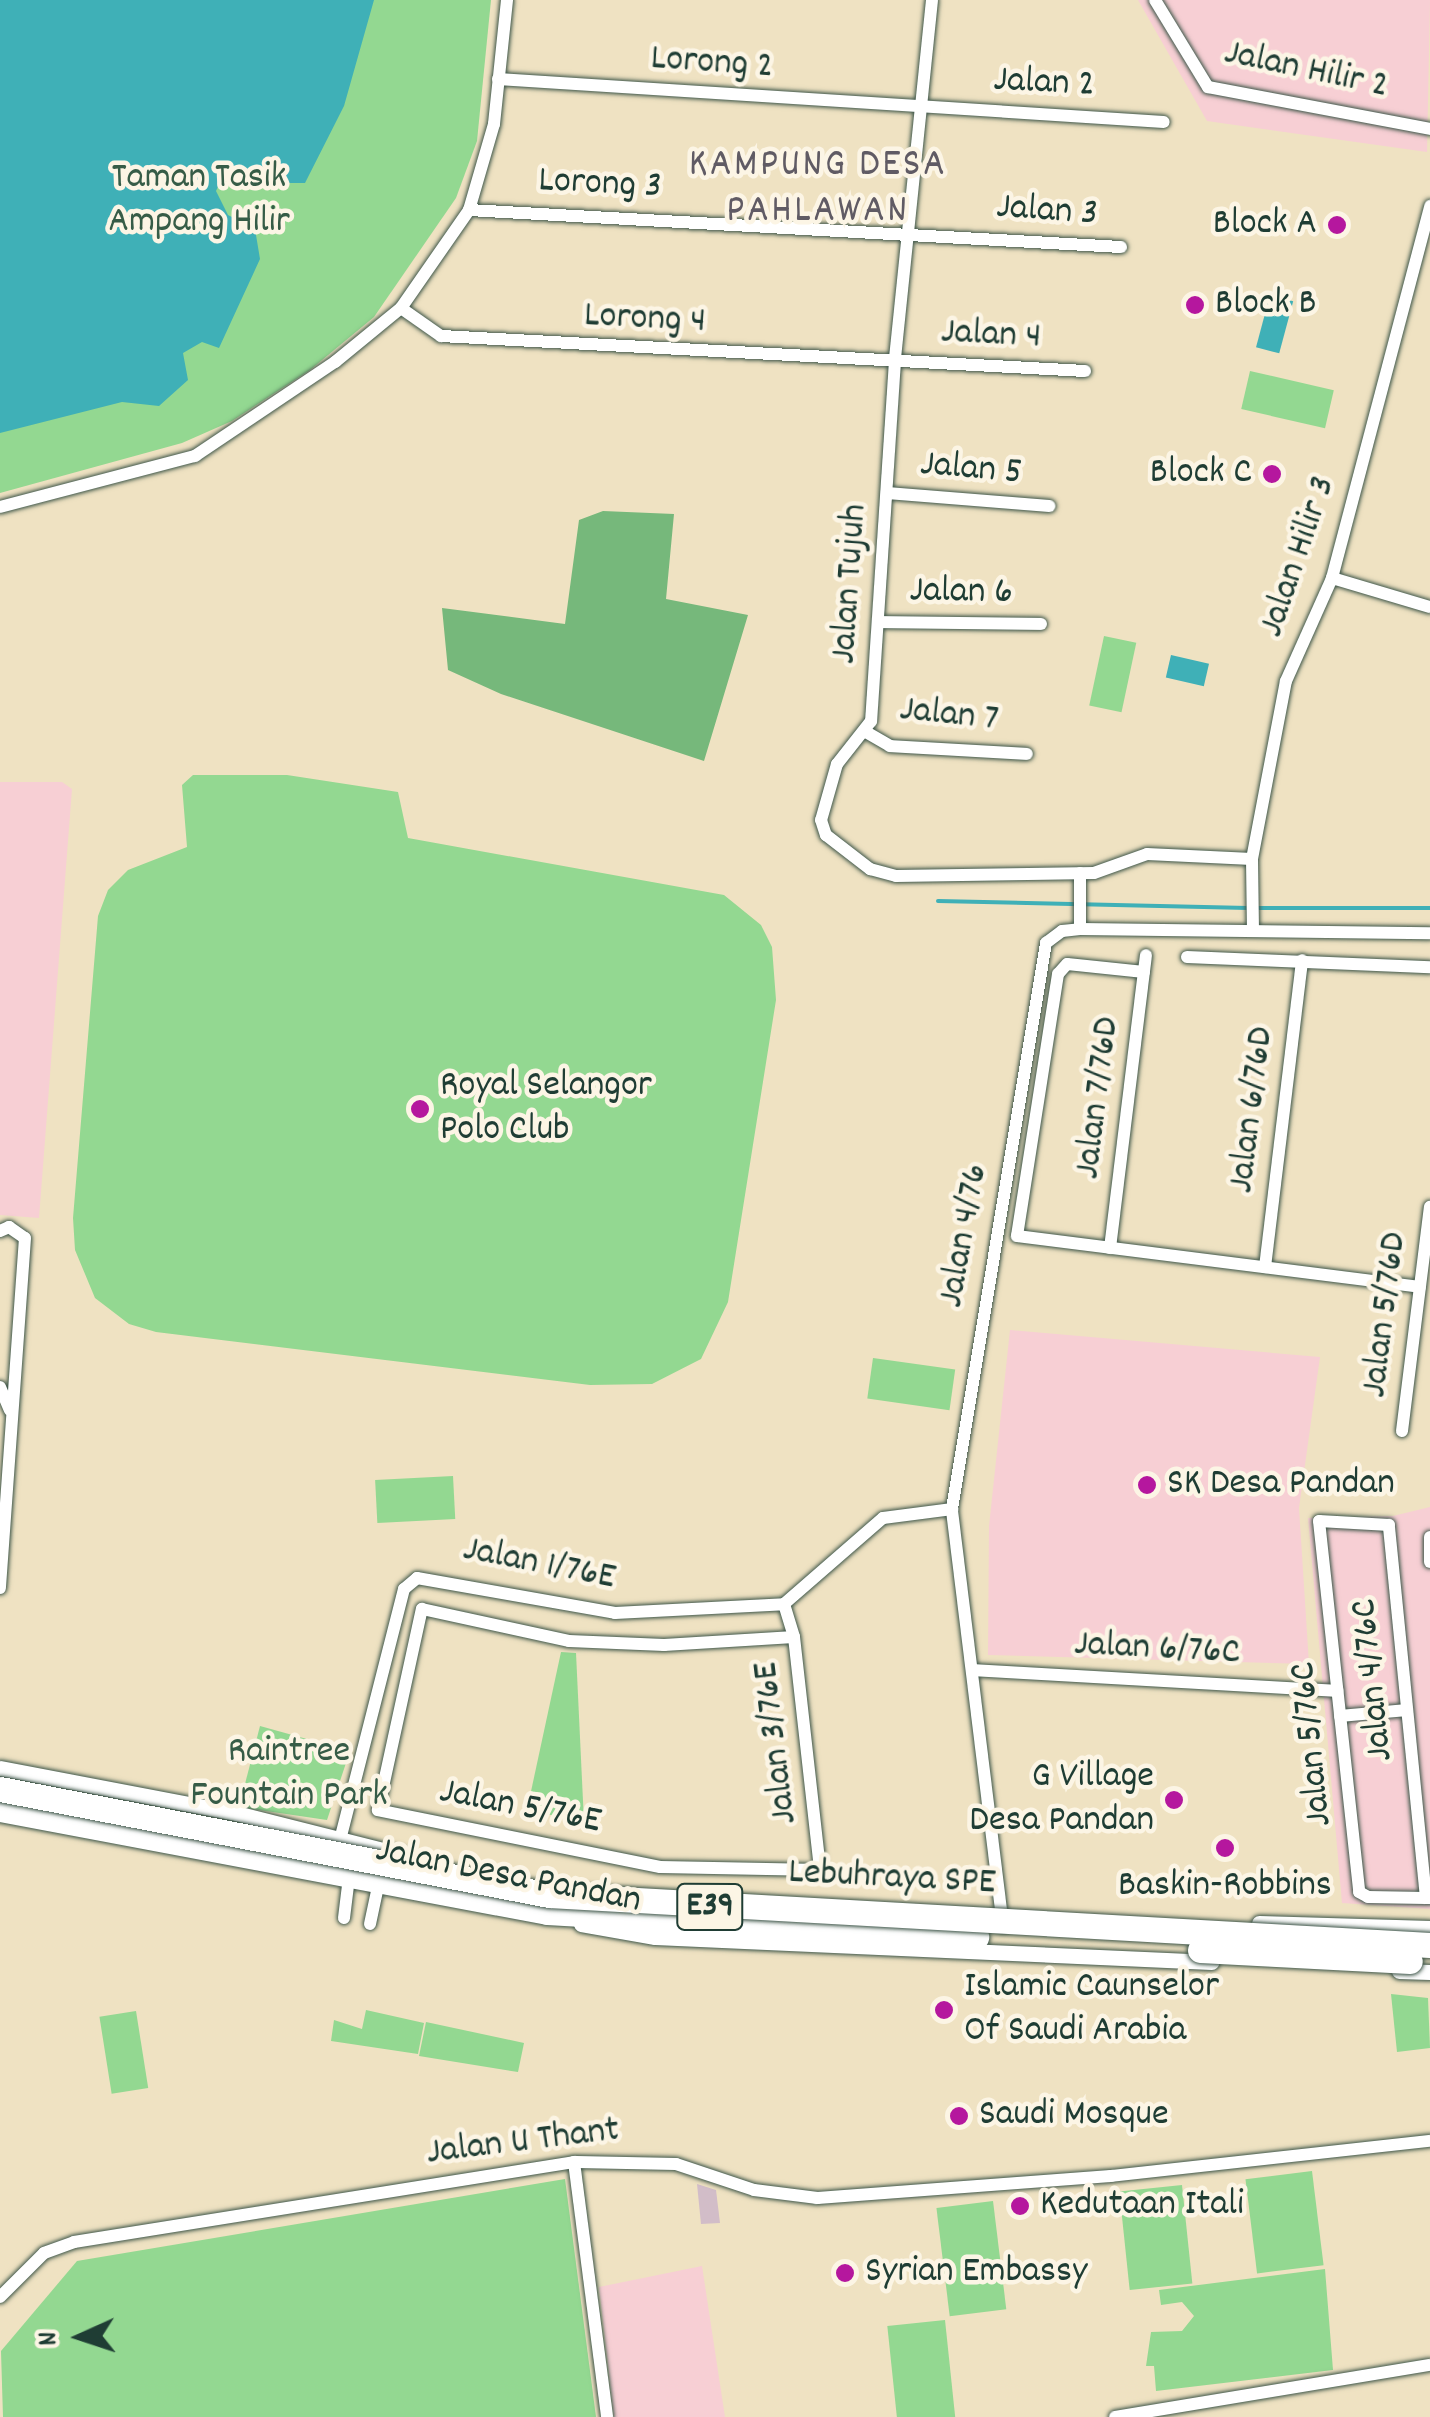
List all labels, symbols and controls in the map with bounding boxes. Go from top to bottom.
street label: Jalan Hilir 2 [1220,31,1392,111]
street label: Lorong 2 [649,37,775,91]
street label: Jalan 2 [992,59,1096,109]
district label: KAMPUNG DESA PAHLAWAN [689,143,947,237]
park label: Taman Tasik Ampang Hilir [108,156,290,245]
street label: Lorong 3 [537,159,663,211]
street label: Jalan 3 [995,186,1099,238]
place label: Block A [1213,202,1317,248]
marker: Block A [1326,214,1348,236]
place label: Block B [1215,282,1317,328]
street label: Lorong 4 [583,294,707,346]
marker: Block B [1184,294,1206,316]
street label: Jalan 4 [940,311,1042,361]
street label: Jalan 5 [918,443,1024,497]
place label: Block C [1150,451,1252,497]
marker: Block C [1261,463,1283,485]
street label: Jalan Hilir 3 [1250,471,1348,643]
street label: Jalan Tujuh [823,503,879,665]
street label: Jalan 6 [909,569,1013,617]
street label: Jalan 7 [897,688,1001,744]
street label: Jalan 7/76D [1066,1014,1132,1182]
street label: Jalan 6/76D [1220,1024,1286,1196]
place label: Royal Selangor Polo Club [440,1064,652,1154]
marker: Royal Selangor Polo Club [409,1098,431,1120]
street label: Jalan 4/76 [930,1161,1000,1311]
street label: Jalan 5/76D [1353,1230,1419,1400]
place label: SK Desa Pandan [1167,1462,1395,1508]
marker: SK Desa Pandan [1136,1474,1158,1496]
street label: Jalan 1/76E [459,1528,619,1602]
street label: Jalan 4/76C [1343,1596,1405,1764]
street label: Jalan 6/76C [1073,1623,1241,1677]
street label: Jalan 3/76E [744,1659,810,1827]
street label: Jalan 5/76C [1282,1659,1344,1829]
park label: Raintree Fountain Park [190,1730,388,1820]
place label: G Village Desa Pandan [969,1755,1154,1845]
street label: Jalan 5/76E [435,1770,605,1846]
marker: G Village Desa Pandan [1163,1789,1185,1811]
street label: Jalan Desa Pandan [371,1829,645,1925]
marker: Baskin-Robbins [1214,1837,1236,1859]
street label: Lebuhraya SPE [787,1851,997,1907]
place label: Baskin-Robbins [1118,1864,1332,1910]
road number: E39 [675,1877,745,1937]
place label: Islamic Caunselor Of Saudi Arabia [964,1965,1219,2054]
marker: Islamic Caunselor Of Saudi Arabia [933,1999,955,2021]
place label: Saudi Mosque [979,2093,1169,2139]
marker: Saudi Mosque [948,2105,970,2127]
street label: Jalan U Thant [424,2109,622,2177]
place label: Kedutaan Itali [1040,2183,1244,2229]
marker: Kedutaan Itali [1009,2195,1031,2217]
place label: Syrian Embassy [865,2250,1087,2296]
marker: Syrian Embassy [834,2262,856,2284]
north arrow [30,2287,130,2387]
text: N [30,2331,70,2347]

